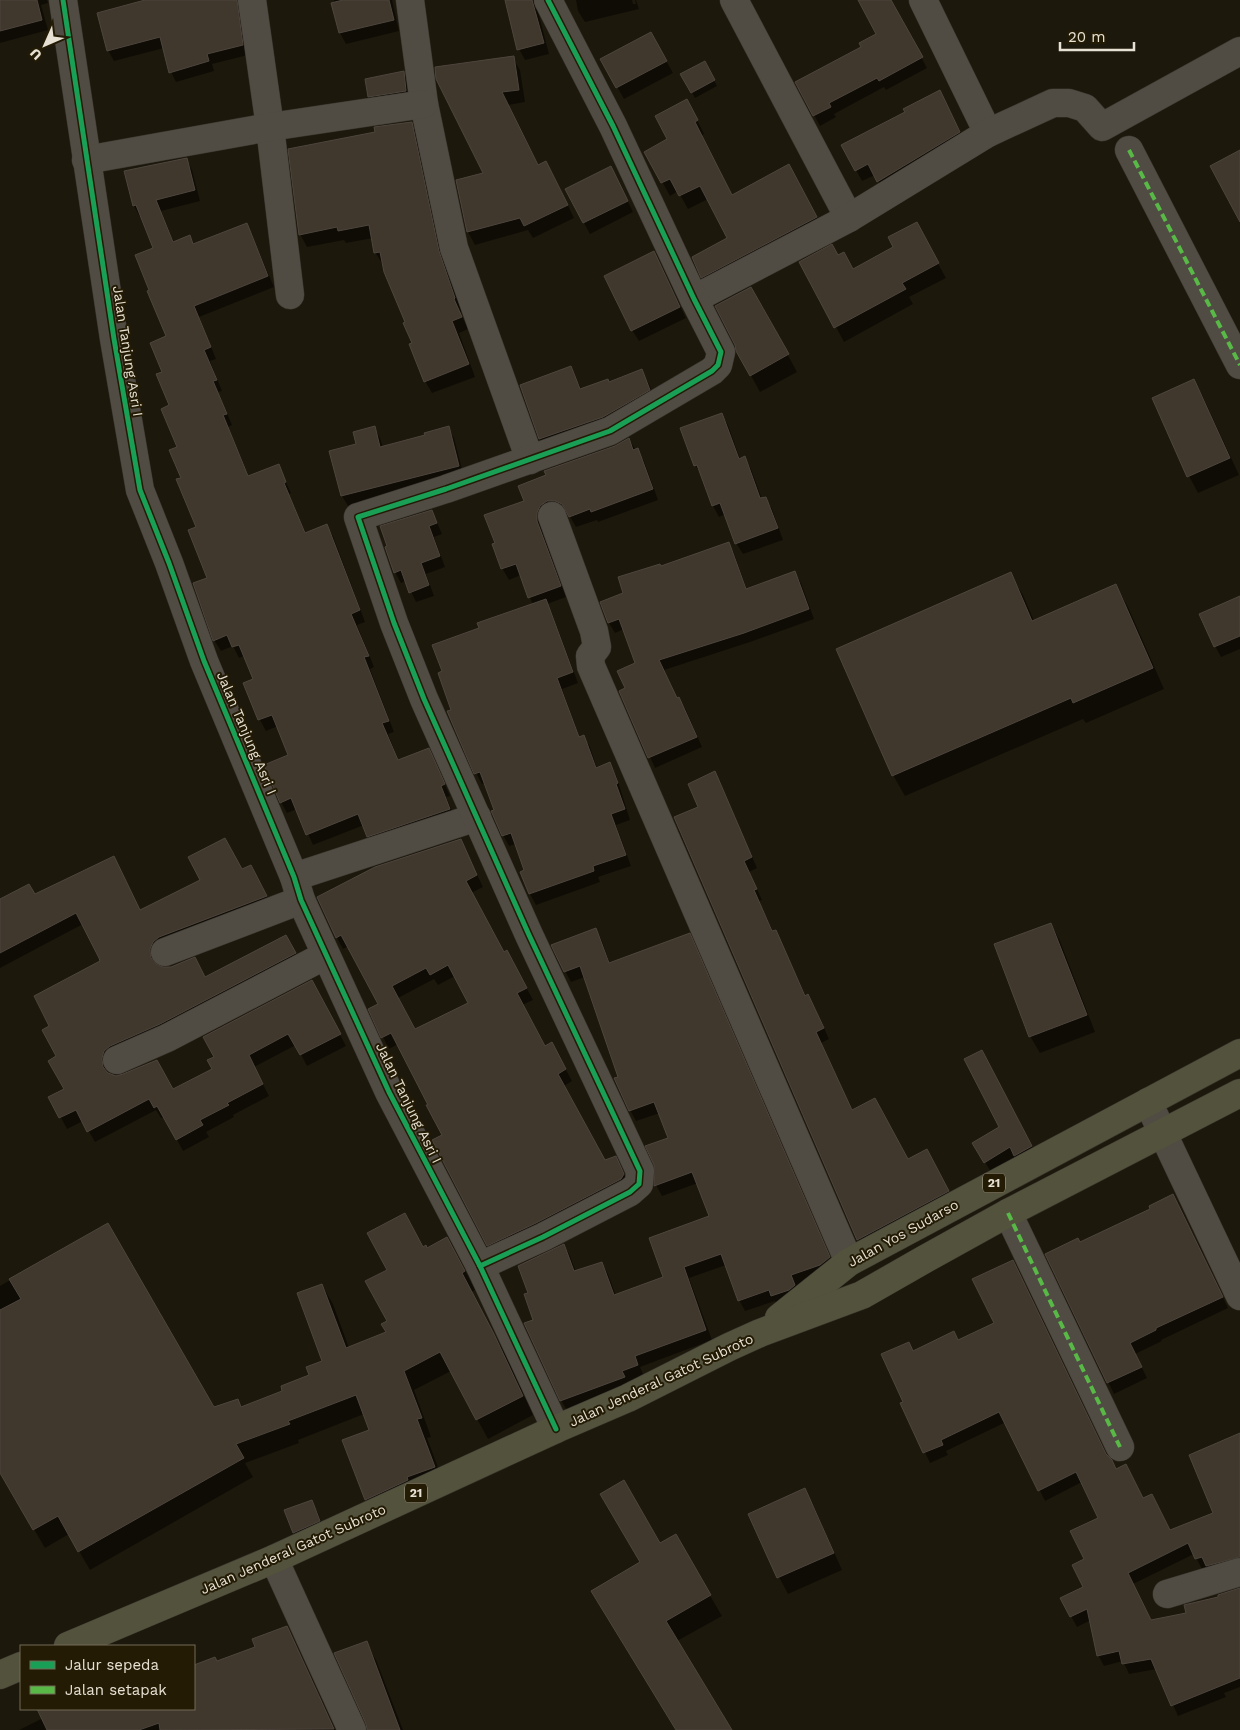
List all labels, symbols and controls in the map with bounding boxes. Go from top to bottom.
north arrow [20,20,70,70]
scale bar [1060,20,1134,52]
text: 20 m [1068,28,1106,46]
text: U [27,45,45,63]
street label: Jalan Tanjung Asri I [110,285,146,417]
street label: Jalan Tanjung Asri I [214,669,280,797]
street label: Jalan Tanjung Asri I [373,1040,445,1166]
road number: 21 [983,1174,1005,1192]
street label: Jalan Yos Sudarso [845,1196,961,1270]
street label: Jalan Jenderal Gatot Subroto [566,1330,756,1430]
road number: 21 [405,1484,427,1502]
street label: Jalan Jenderal Gatot Subroto [198,1501,388,1597]
legend [20,1645,195,1710]
text: Jalur sepeda [65,1656,159,1674]
text: Jalan setapak [65,1681,167,1699]

